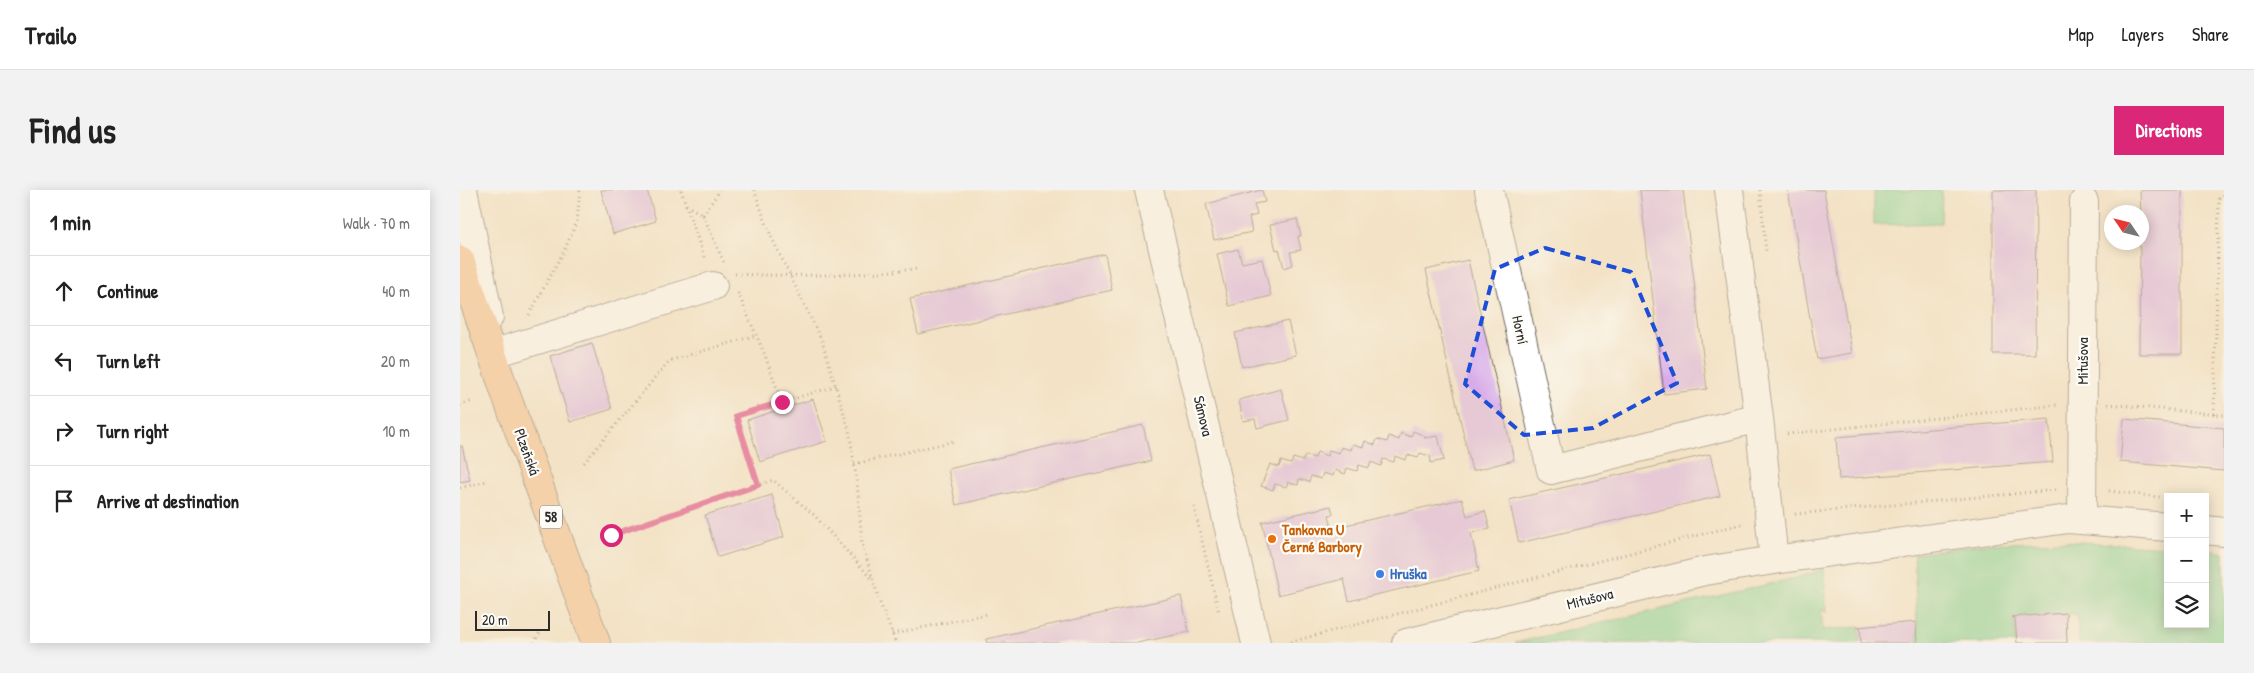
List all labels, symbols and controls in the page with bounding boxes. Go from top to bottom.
text: Trailo [25,19,76,51]
text: Map [2068,22,2094,47]
text: Layers [2122,22,2164,47]
text: Share [2192,22,2229,47]
button: Directions [2114,106,2224,155]
text: Find us [30,107,116,154]
north arrow [2104,205,2149,250]
text: 1 min [50,208,91,237]
text: Walk · 70 m [343,212,410,234]
icon: ahead [50,277,78,305]
text: Continue [97,278,158,304]
text: 40 m [382,280,410,302]
street label: Horní [1507,314,1534,346]
street label: Mitušova [2072,337,2093,385]
icon: left [50,347,78,375]
text: Turn left [97,348,160,374]
text: 20 m [381,350,410,372]
route end [771,391,794,414]
street label: Sámova [1189,394,1218,438]
icon: right [50,417,78,445]
text: Turn right [97,418,168,444]
text: 10 m [382,420,410,442]
street label: Plzeňská [509,426,546,478]
icon: arrive [50,487,78,515]
text: Arrive at destination [97,488,239,514]
map controls [2164,493,2209,628]
button: + [2164,493,2209,538]
road number: 58 [540,506,562,528]
place label: Tankovna U Černé Barbory [1281,519,1362,558]
route start [600,524,623,547]
marker: Tankovna U Černé Barbory [1266,533,1278,545]
button: − [2164,538,2209,583]
place label: Hruška [1390,563,1427,584]
marker: Hruška [1374,568,1386,580]
street label: Mitušova [1564,583,1615,614]
button: layers [2164,583,2209,628]
scale bar [475,608,550,631]
text: 20 m [482,610,508,629]

